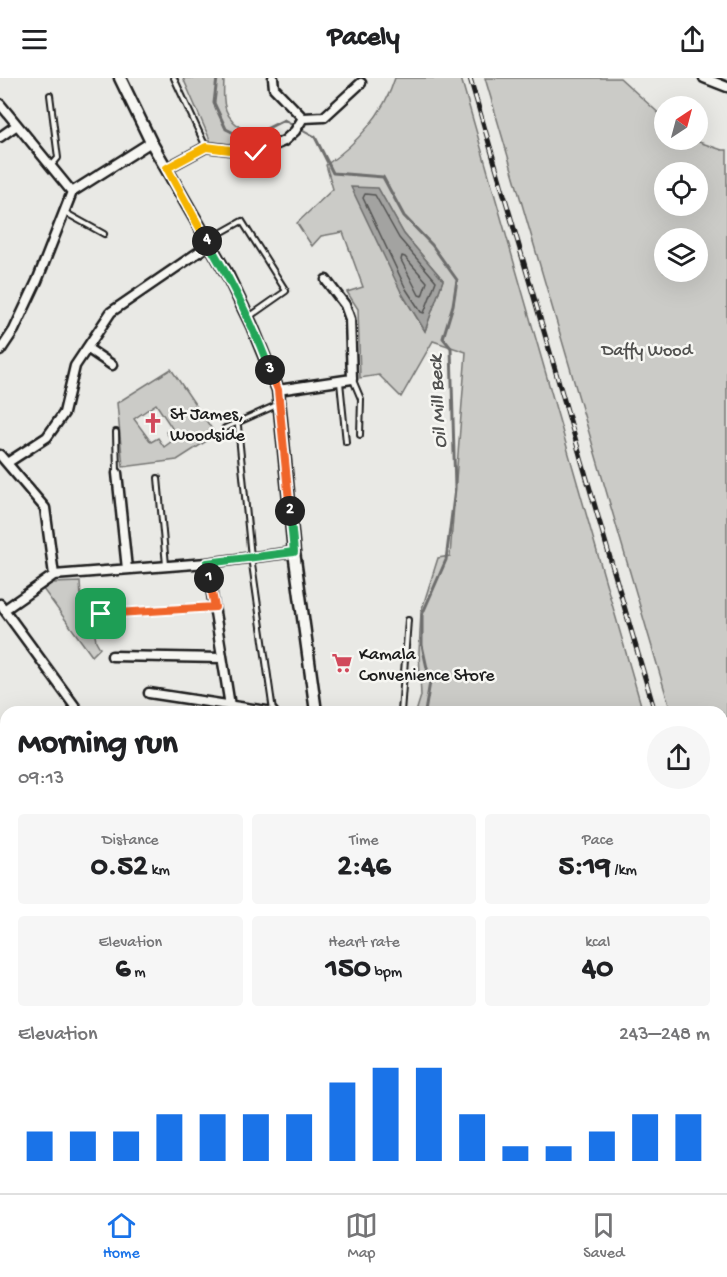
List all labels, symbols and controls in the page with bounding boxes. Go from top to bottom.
icon: menu [18,23,51,56]
text: Pacely [327,23,400,55]
icon: share [676,23,709,56]
north arrow [654,96,708,150]
map controls [654,96,708,282]
pin [230,127,281,178]
icon: check [239,136,272,169]
button: locate [654,162,708,216]
pin: 4 [192,226,222,256]
button: layers [654,228,708,282]
text: 4 [203,231,211,250]
park label: Daffy Wood [601,341,694,362]
water label: Oil Mill Beck [425,352,453,449]
pin: 3 [255,355,285,385]
text: 3 [266,360,274,379]
place label: St James, Woodside [170,405,246,447]
church icon: St James, Woodside [141,411,165,435]
pin: 2 [275,496,305,526]
text: 2 [286,501,294,520]
pin: 1 [194,563,224,593]
text: 1 [206,568,212,587]
pin [75,588,126,639]
icon: arrive [84,597,117,630]
place label: Kamala Convenience Store [359,645,495,687]
supermarket icon: Kamala Convenience Store [330,651,354,675]
text: Morning run [18,726,178,764]
button: share [647,726,710,789]
text: 09:13 [18,768,64,791]
text: Distance [102,832,159,851]
text: Time [349,832,379,851]
text: Pace [582,832,613,851]
text: 0.52 [91,851,148,886]
text: 2:46 [337,851,391,886]
text: 5:19 [558,851,611,886]
text: km [148,862,170,881]
text: /km [611,862,637,881]
text: Elevation [99,934,162,953]
text: Heart rate [328,934,400,953]
text: kcal [585,934,610,953]
text: 6 [115,953,130,988]
text: 150 [326,953,371,988]
text: 40 [582,953,613,988]
text: m [130,964,146,983]
text: bpm [371,964,402,983]
text: Elevation [18,1024,98,1047]
text: 243–248 m [619,1024,710,1047]
tab: Home [103,1209,140,1264]
tab: Map [345,1209,378,1264]
tab: Saved [583,1209,624,1264]

